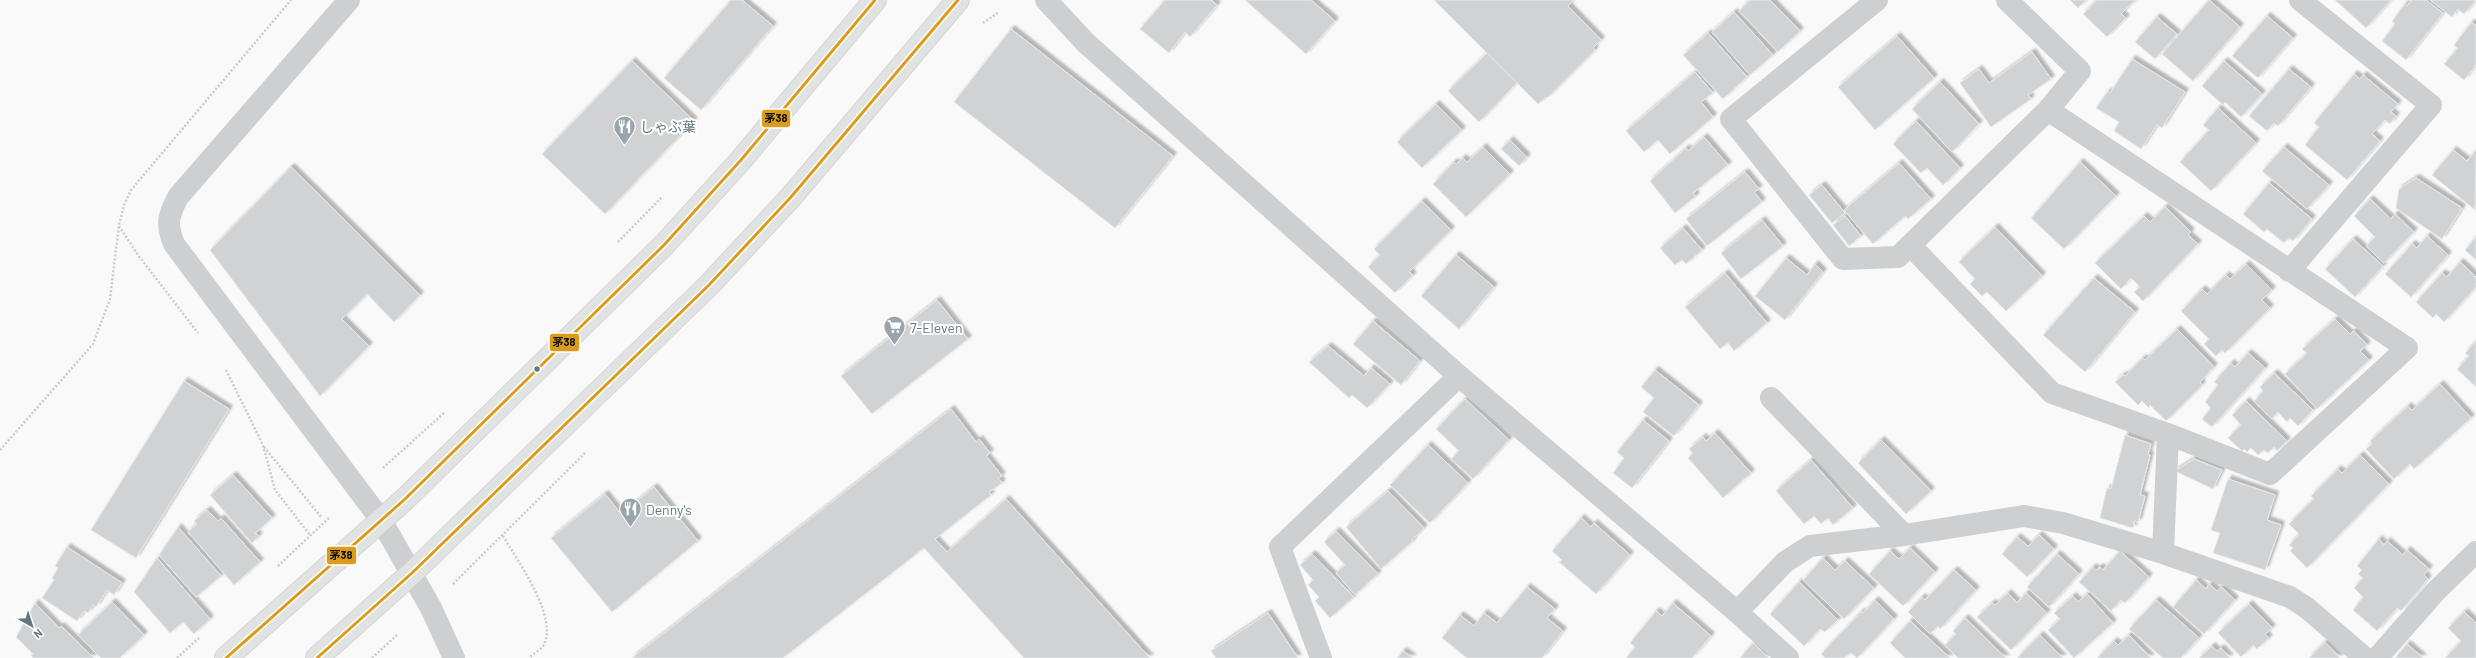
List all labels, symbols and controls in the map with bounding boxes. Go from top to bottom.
line badge: 茅38 [761,109,791,128]
text: 茅38 [765,111,787,124]
restaurant icon: しゃぶ葉 [612,113,638,146]
place label: しゃぶ葉 [640,118,696,135]
supermarket icon: 7-Eleven [881,314,907,347]
place label: 7-Eleven [910,319,963,336]
line badge: 茅38 [549,333,580,352]
text: 茅38 [553,335,575,348]
unlabelled marker [532,364,542,374]
restaurant icon: Denny's [617,496,643,529]
place label: Denny's [646,501,692,518]
line badge: 茅38 [326,546,357,565]
text: 茅38 [330,548,352,561]
north arrow [12,606,52,646]
text: N [32,627,46,642]

